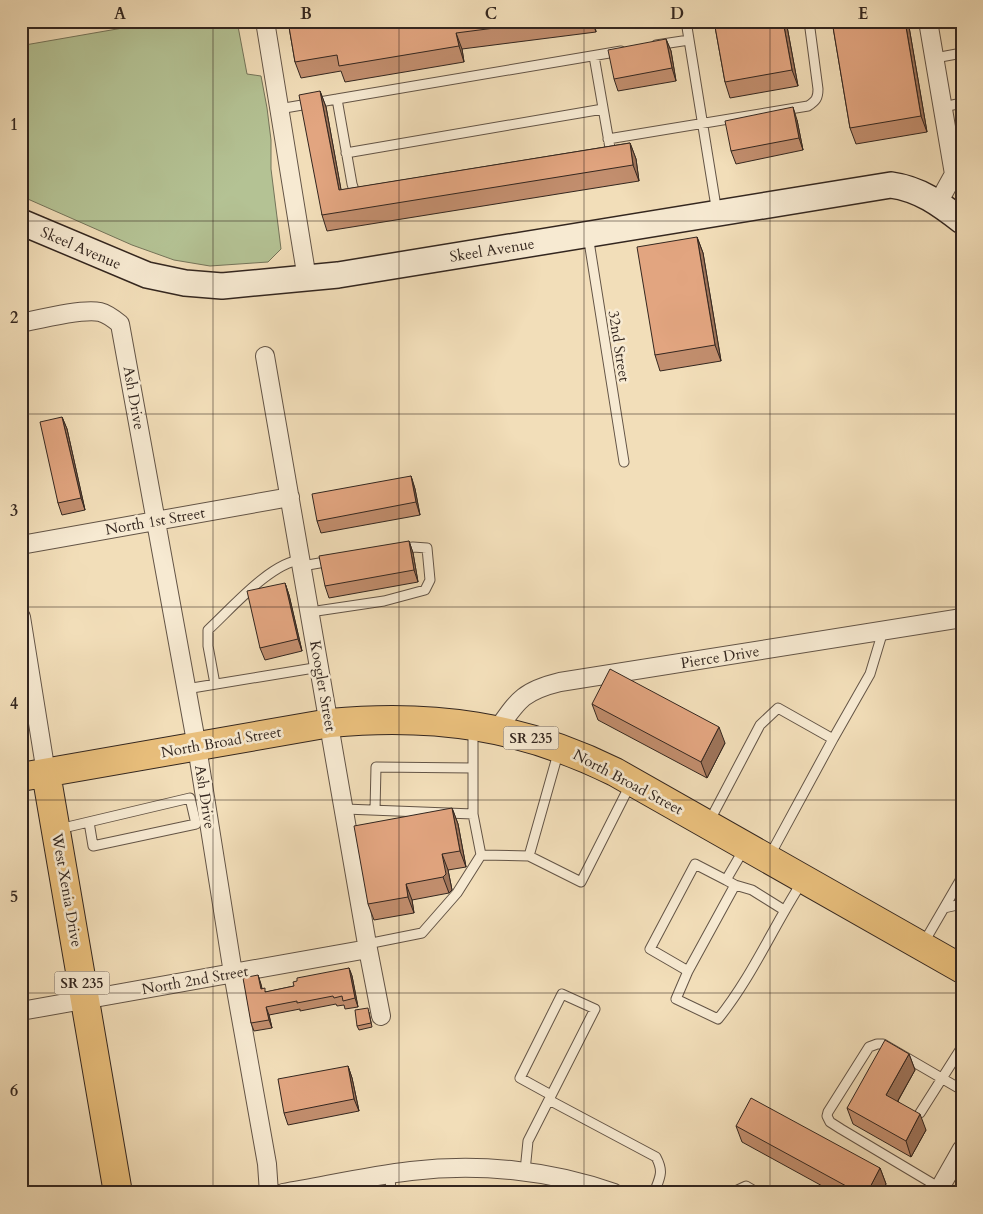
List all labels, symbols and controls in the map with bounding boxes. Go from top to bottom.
text: A [114,3,126,25]
text: B [300,3,312,25]
text: C [485,3,497,25]
text: D [670,3,684,25]
text: E [858,3,868,25]
text: 1 [10,114,18,136]
street label: Skeel Avenue [38,222,124,274]
street label: Skeel Avenue [448,233,536,267]
text: 2 [10,307,18,329]
street label: 32nd Street [603,309,635,383]
street label: Ash Drive [119,365,149,432]
text: 3 [10,500,18,522]
street label: North 1st Street [104,502,207,540]
street label: Koogler Street [305,639,341,733]
street label: Pierce Drive [679,641,761,673]
text: 4 [10,693,18,715]
street label: North Broad Street [159,722,283,762]
road number: SR 235 [504,726,558,750]
street label: North Broad Street [570,745,687,820]
street label: Ash Drive [190,764,220,830]
street label: West Xenia Drive [47,830,87,949]
text: 5 [10,886,18,908]
street label: North 2nd Street [140,961,250,999]
road number: SR 235 [54,971,110,994]
text: 6 [10,1080,18,1102]

